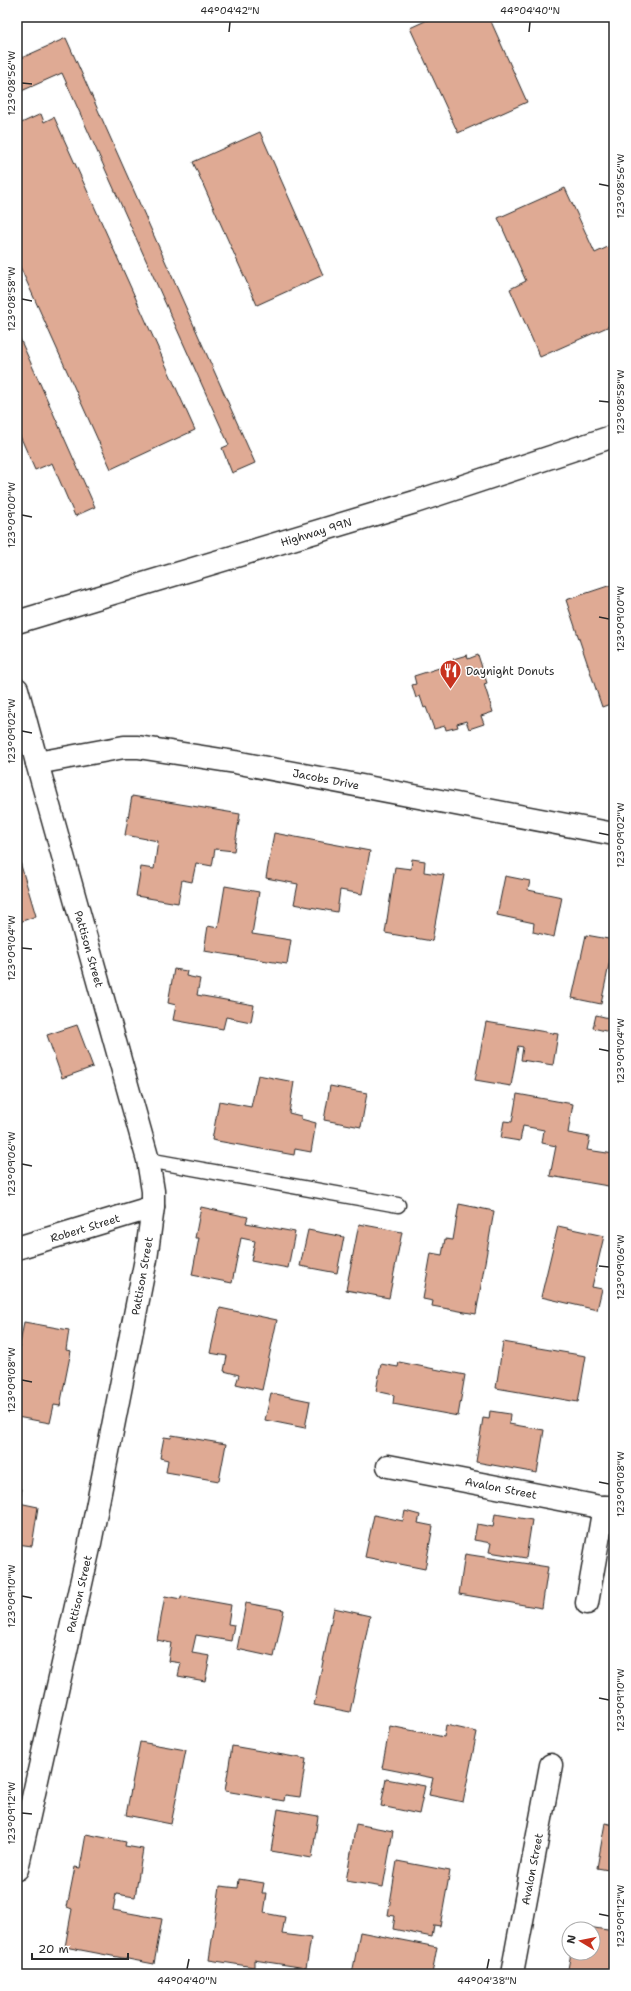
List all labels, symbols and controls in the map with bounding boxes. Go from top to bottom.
text: 44°04'42"N [200,4,260,17]
text: 44°04'40"N [500,4,560,17]
text: 123°08'56"W [5,50,18,115]
text: 123°08'56"W [614,153,627,218]
text: 123°08'58"W [5,266,18,332]
text: 123°08'58"W [614,369,627,435]
text: 123°09'00"W [5,482,18,548]
street label: Highway 99N [279,515,354,550]
text: 123°09'00"W [614,586,627,652]
restaurant icon: Daynight Donuts [437,658,463,691]
place label: Daynight Donuts [466,664,555,679]
text: 123°09'02"W [5,698,18,764]
street label: Jacobs Drive [291,766,361,793]
text: 123°09'02"W [614,802,627,868]
street label: Pattison Street [70,909,107,990]
text: 123°09'04"W [5,915,18,981]
text: 123°09'04"W [614,1018,627,1084]
text: 123°09'06"W [5,1131,18,1197]
street label: Robert Street [48,1211,122,1246]
text: 123°09'06"W [614,1234,627,1300]
street label: Pattison Street [128,1236,157,1316]
text: 123°09'08"W [5,1347,18,1413]
text: 123°09'08"W [614,1451,627,1517]
street label: Avalon Street [464,1474,538,1503]
street label: Pattison Street [63,1554,96,1634]
text: 123°09'10"W [5,1564,18,1628]
text: 123°09'10"W [614,1668,627,1732]
text: 123°09'12"W [5,1781,18,1844]
street label: Avalon Street [518,1832,547,1906]
text: 123°09'12"W [614,1884,627,1947]
north arrow [561,1921,601,1961]
text: N [564,1933,580,1945]
scale bar [32,1935,128,1961]
text: 20 m [38,1941,69,1957]
text: 44°04'40"N [157,1974,217,1987]
text: 44°04'38"N [457,1974,517,1987]

